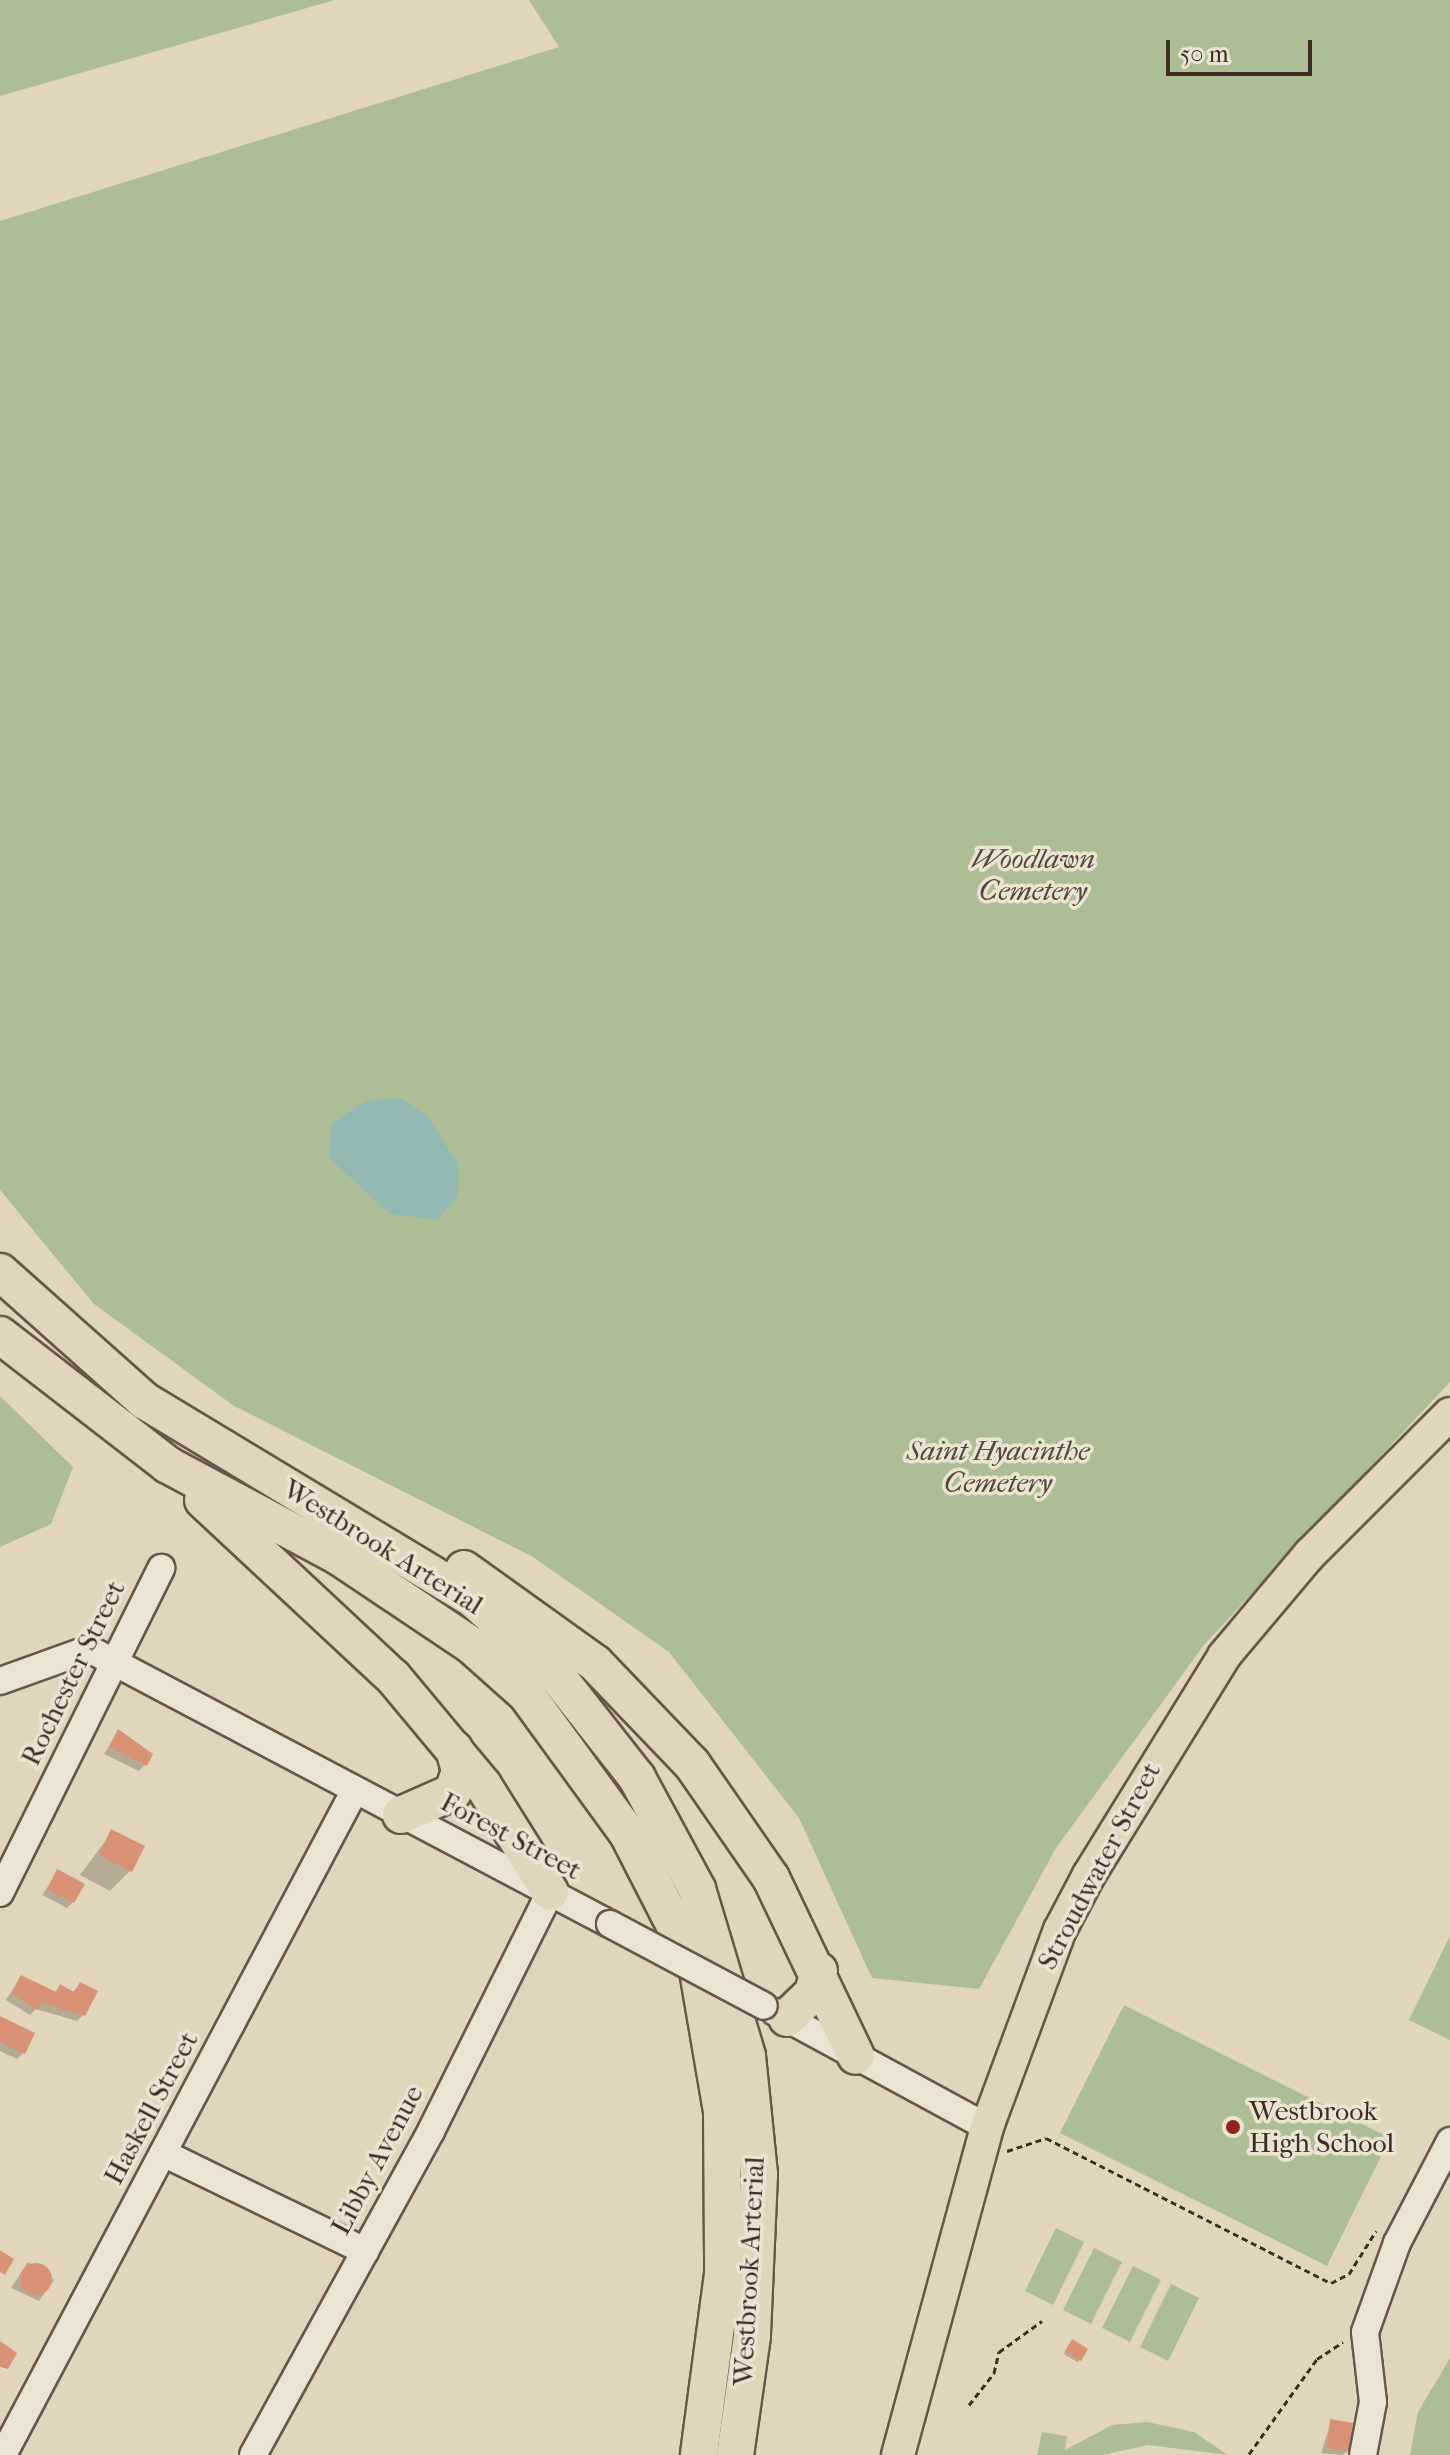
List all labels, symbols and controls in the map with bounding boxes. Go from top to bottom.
scale bar [1170,24,1316,74]
text: 50 m [1180,40,1229,68]
park label: Woodlawn Cemetery [971,842,1095,908]
park label: Saint Hyacinthe Cemetery [906,1434,1090,1500]
street label: Westbrook Arterial [277,1472,489,1622]
street label: Rochester Street [14,1575,132,1771]
street label: Stroudwater Street [1030,1757,1168,1975]
street label: Forest Street [435,1785,587,1887]
street label: Haskell Street [97,2026,205,2190]
street label: Libby Avenue [324,2079,430,2241]
place label: Westbrook High School [1249,2094,1394,2160]
marker: Westbrook High School [1224,2118,1242,2136]
street label: Westbrook Arterial [726,2155,772,2387]

